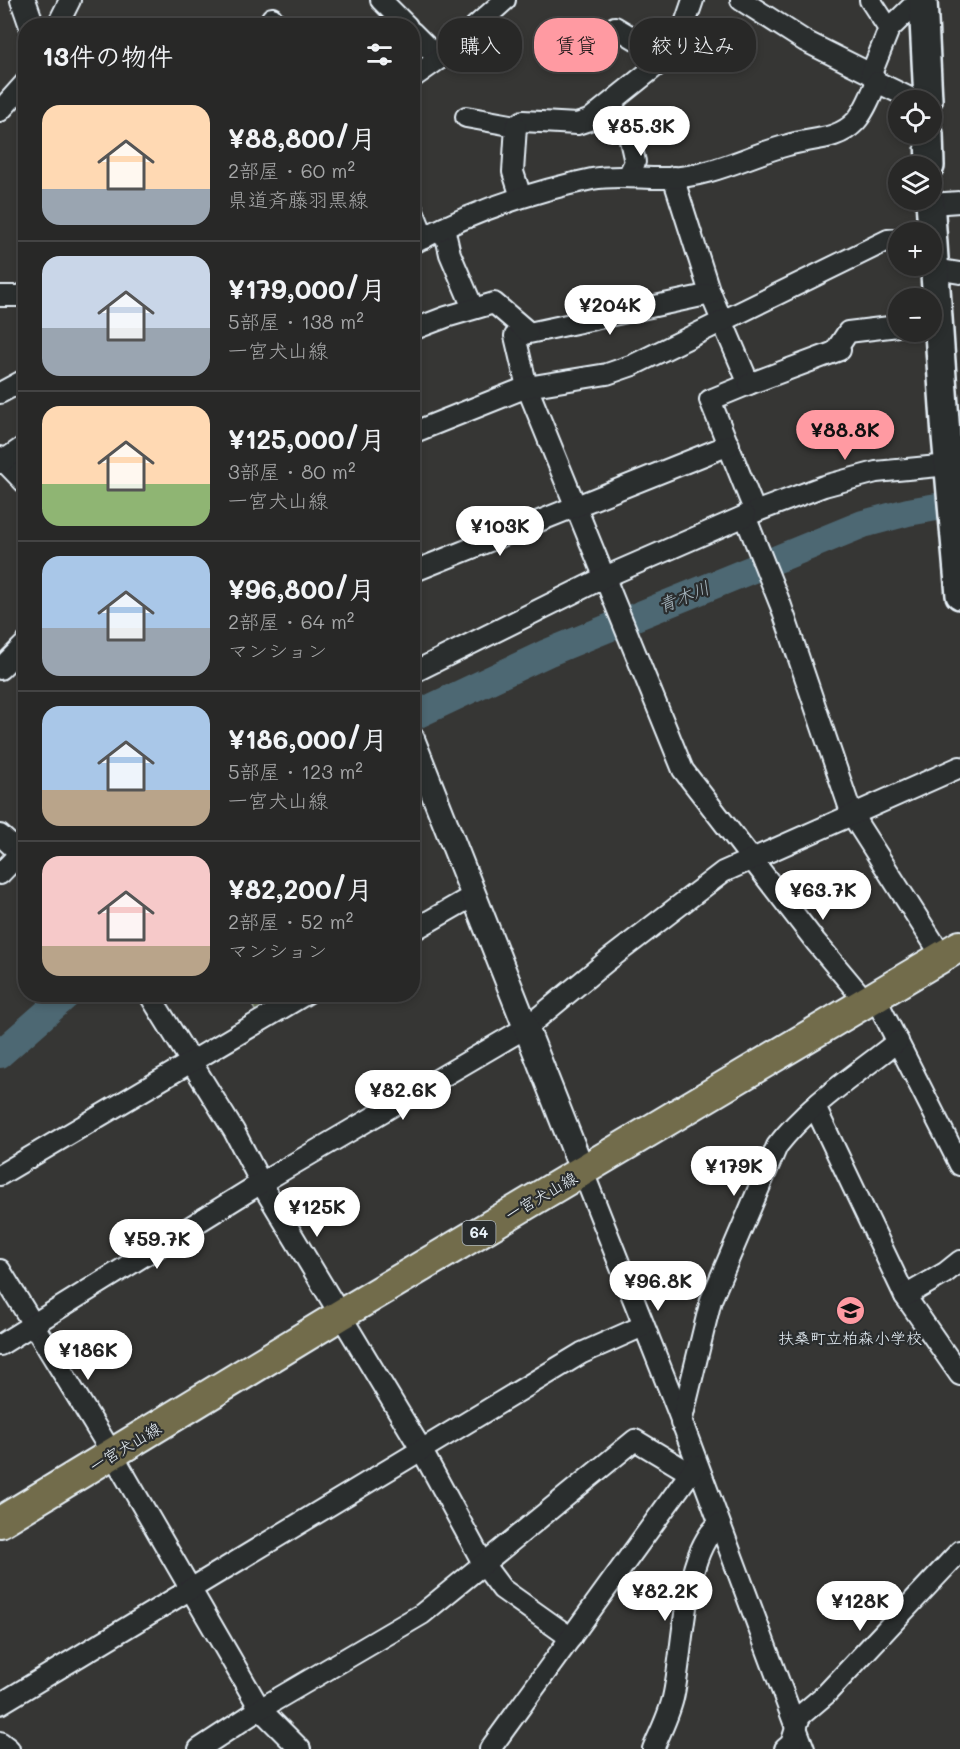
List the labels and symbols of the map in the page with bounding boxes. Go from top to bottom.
pin: ¥85.3K [592,106,690,157]
pin: ¥204K [568,285,652,336]
pin: ¥88.8K [796,410,894,461]
pin: ¥103K [458,506,542,557]
water label: 青木川 [654,575,713,617]
pin: ¥63.7K [774,870,872,921]
pin: ¥82.6K [354,1070,452,1121]
pin: ¥179K [692,1146,776,1197]
street label: 一宮犬山線 [501,1166,581,1225]
pin: ¥125K [275,1187,359,1238]
pin: ¥59.7K [108,1219,206,1270]
road number: 64 [462,1221,496,1245]
pin: ¥96.8K [609,1261,707,1312]
school or university icon: 扶桑町立柏森小学校 [834,1294,866,1326]
place label: 扶桑町立柏森小学校 [778,1327,922,1348]
pin: ¥186K [46,1330,130,1381]
street label: 一宮犬山線 [85,1417,164,1476]
pin: ¥82.2K [616,1571,714,1622]
pin: ¥128K [818,1581,902,1632]

